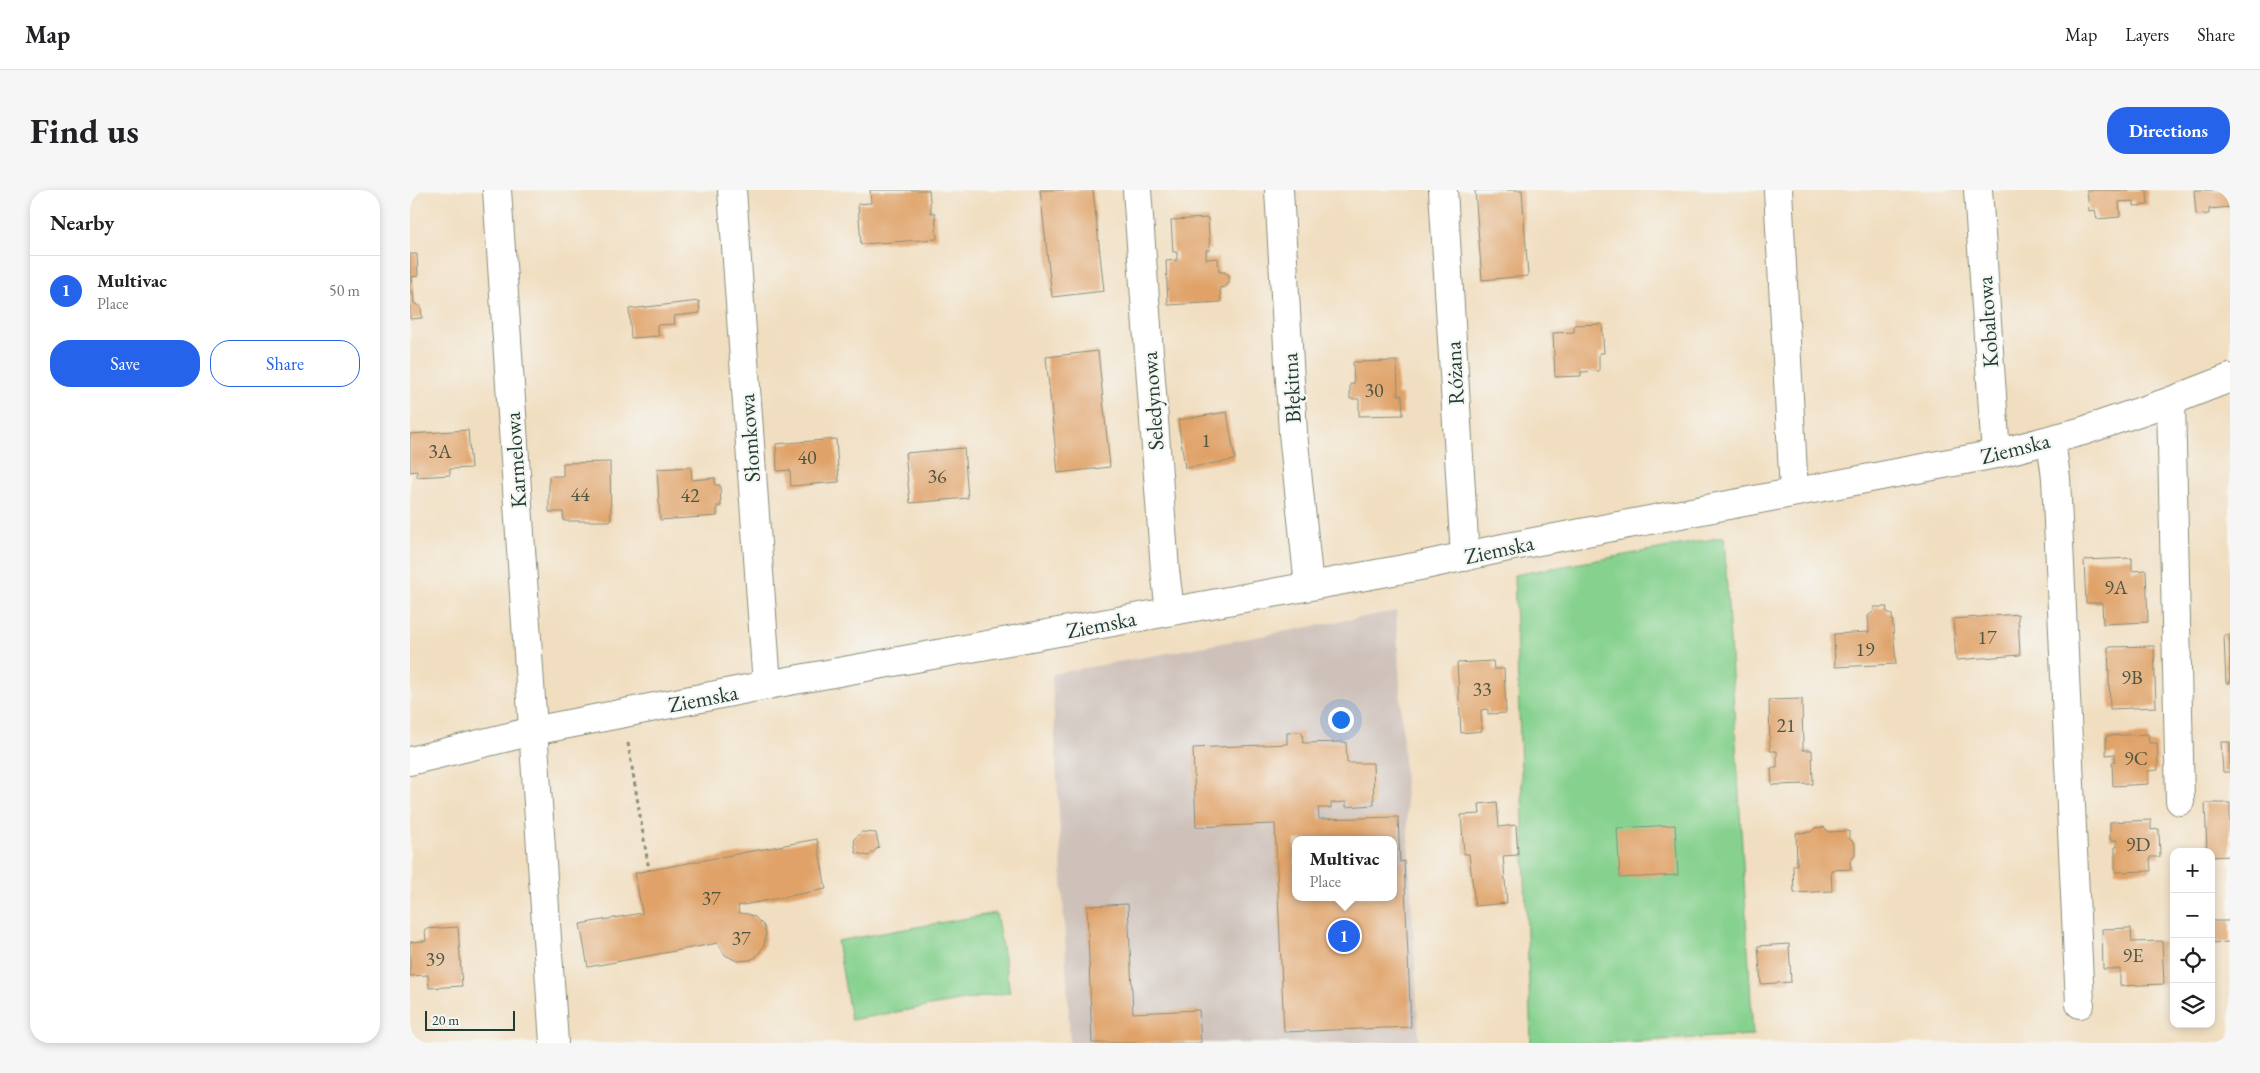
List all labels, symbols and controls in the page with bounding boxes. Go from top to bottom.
text: Map [25,19,70,50]
text: Map [2065,23,2097,46]
text: Layers [2125,23,2169,46]
text: Share [2197,23,2235,46]
button: Directions [2107,107,2230,154]
text: Find us [30,108,139,153]
text: Nearby [50,209,114,236]
text: Multivac [97,268,167,293]
street label: Kobaltowa [1970,275,2005,369]
text: 1 [62,280,70,301]
text: 50 m [329,280,360,301]
text: Place [97,293,129,314]
button: Save [50,340,200,387]
button: Share [210,340,360,387]
street label: Różana [1438,340,1471,406]
street label: Seledynowa [1135,350,1170,451]
street label: Błękitna [1275,352,1308,424]
house number: 30 [1364,377,1384,403]
street label: Słomkowa [732,392,767,483]
street label: Karmelowa [498,411,533,509]
street label: Ziemska [1977,426,2053,471]
house number: 1 [1201,427,1211,453]
house number: 3A [428,438,452,464]
house number: 40 [797,444,817,470]
house number: 36 [927,463,947,489]
house number: 44 [570,481,590,507]
house number: 42 [680,482,700,508]
street label: Ziemska [1462,528,1537,571]
house number: 9A [2104,574,2128,600]
street label: Ziemska [1064,603,1139,645]
house number: 17 [1977,624,1997,650]
house number: 19 [1855,636,1875,662]
house number: 9B [2121,664,2143,690]
house number: 33 [1472,676,1492,702]
street label: Ziemska [666,677,741,719]
your location [1328,707,1354,733]
house number: 21 [1776,712,1796,738]
house number: 9C [2124,745,2148,771]
house number: 9D [2126,831,2150,857]
popup [1292,836,1397,901]
text: Multivac [1309,846,1380,871]
map controls [2170,848,2215,1028]
button: + [2170,848,2215,893]
text: Place [1309,871,1341,892]
house number: 37 [701,885,721,911]
button: − [2170,893,2215,938]
pin: 1 [1328,917,1360,955]
house number: 37 [731,925,751,951]
button: locate [2170,938,2215,983]
house number: 9E [2123,942,2143,968]
house number: 39 [425,946,445,972]
button: layers [2170,983,2215,1028]
scale bar [425,1008,515,1031]
text: 20 m [432,1011,459,1029]

